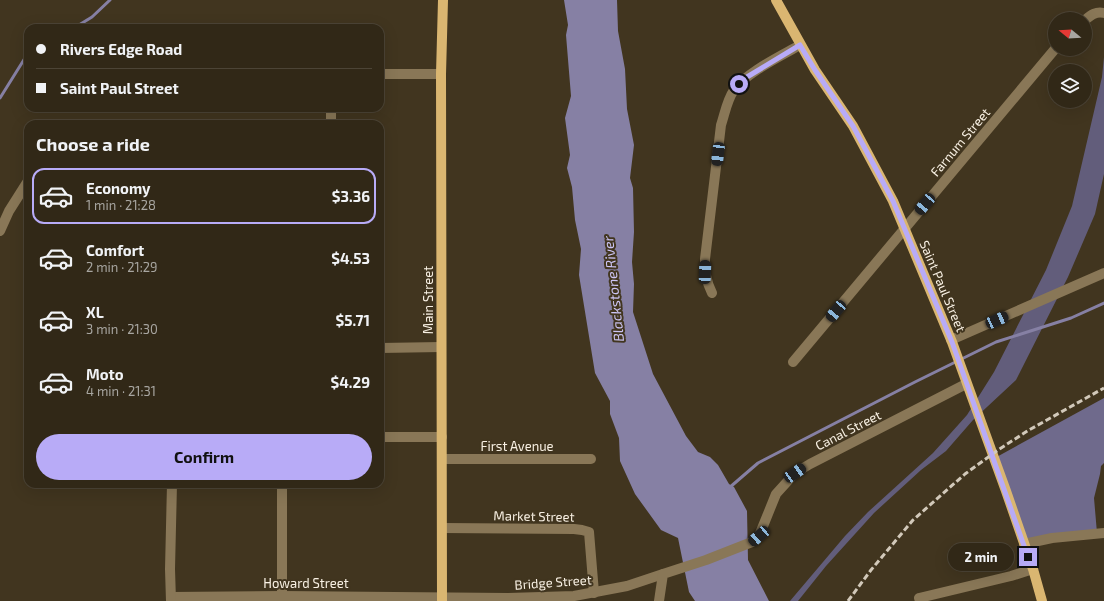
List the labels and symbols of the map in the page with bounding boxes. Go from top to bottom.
north arrow [1048,12,1092,56]
route start [730,75,748,93]
street label: Farnum Street [927,104,993,179]
car [711,141,725,167]
car [913,191,937,217]
water label: Blackstone River [599,235,627,343]
street label: Saint Paul Street [917,238,969,334]
car [699,260,711,284]
street label: Main Street [420,266,436,334]
car [824,298,848,324]
car [984,310,1010,330]
street label: Canal Street [812,407,884,453]
street label: First Avenue [480,438,554,454]
car [782,461,808,485]
street label: Market Street [493,507,575,525]
car [746,524,772,548]
callout: 2 min [948,543,1014,571]
route end [1019,548,1037,566]
street label: Bridge Street [514,571,592,593]
street label: Howard Street [263,575,349,591]

